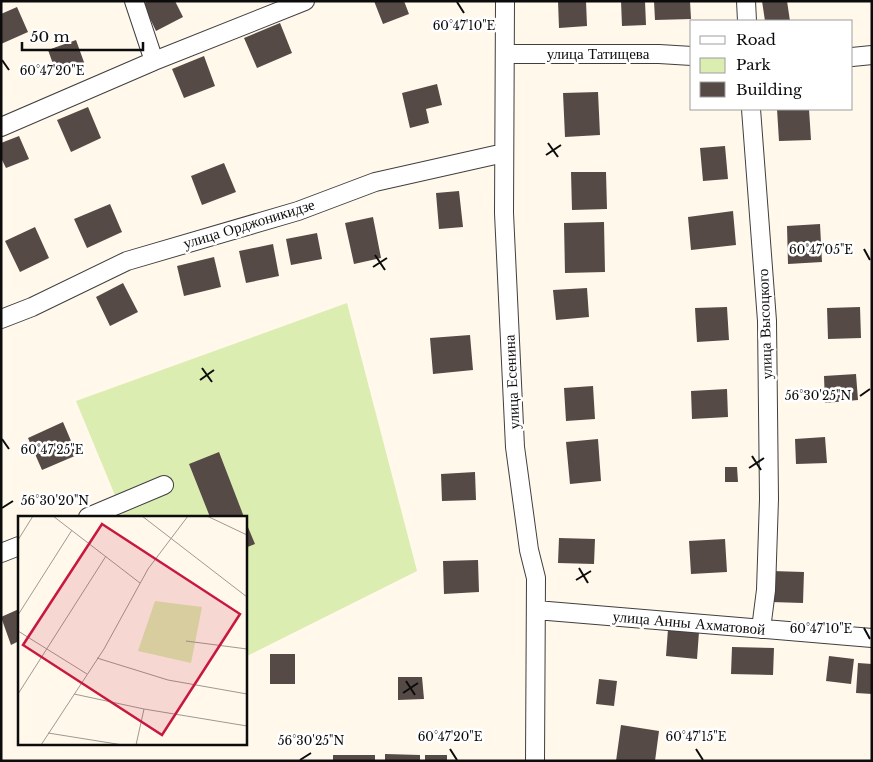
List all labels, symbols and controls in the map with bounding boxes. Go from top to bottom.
text: 60°47'10"E [433,18,496,33]
scale bar [22,20,144,52]
legend [690,20,853,110]
text: 50 m [30,27,70,46]
text: Road [736,30,776,49]
street label: улица Татищева [547,44,650,63]
text: Park [736,55,772,74]
text: 60°47'20"E [20,63,85,78]
text: Building [736,80,803,99]
street label: улица Орджоникидзе [181,194,317,253]
text: 60°47'05"E [789,242,853,257]
street label: улица Высоцкого [753,268,776,380]
street label: улица Есенина [500,334,523,430]
text: 56°30'25"N [785,388,852,403]
text: 60°47'25"E [21,442,84,457]
text: 56°30'20"N [21,493,89,508]
inset map [18,516,246,744]
street label: улица Анны Ахматовой [612,606,766,639]
text: 60°47'10"E [790,621,853,636]
text: 60°47'20"E [418,729,483,744]
text: 60°47'15"E [666,729,727,744]
text: 56°30'25"N [278,733,345,748]

